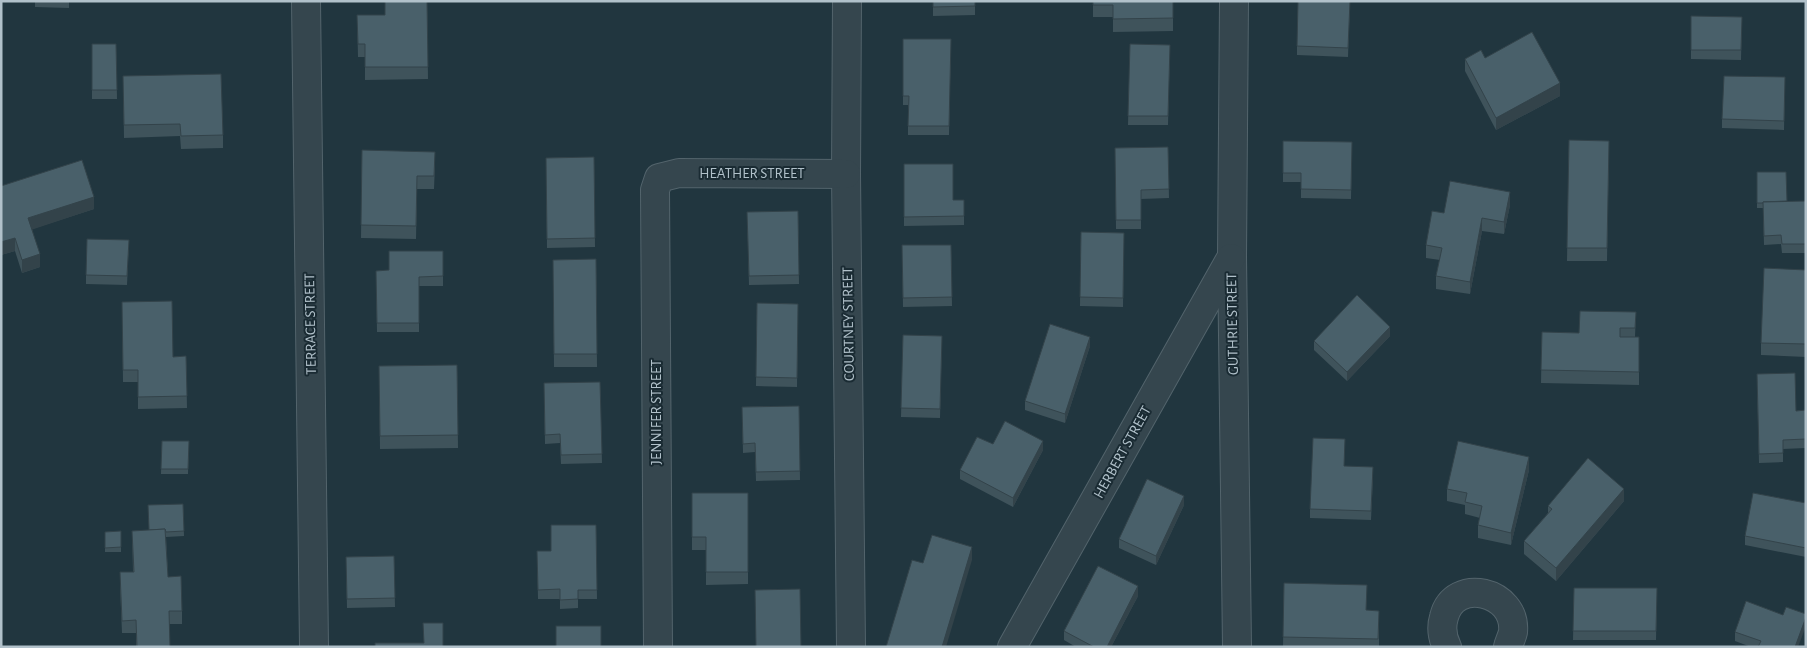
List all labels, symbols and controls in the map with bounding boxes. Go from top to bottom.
street label: HEATHER STREET [699,166,805,181]
street label: COURTNEY STREET [840,266,857,381]
street label: TERRACE STREET [302,272,319,375]
street label: GUTHRIE STREET [1224,272,1241,375]
street label: JENNIFER STREET [649,359,664,465]
street label: HERBERT STREET [1091,403,1154,501]

